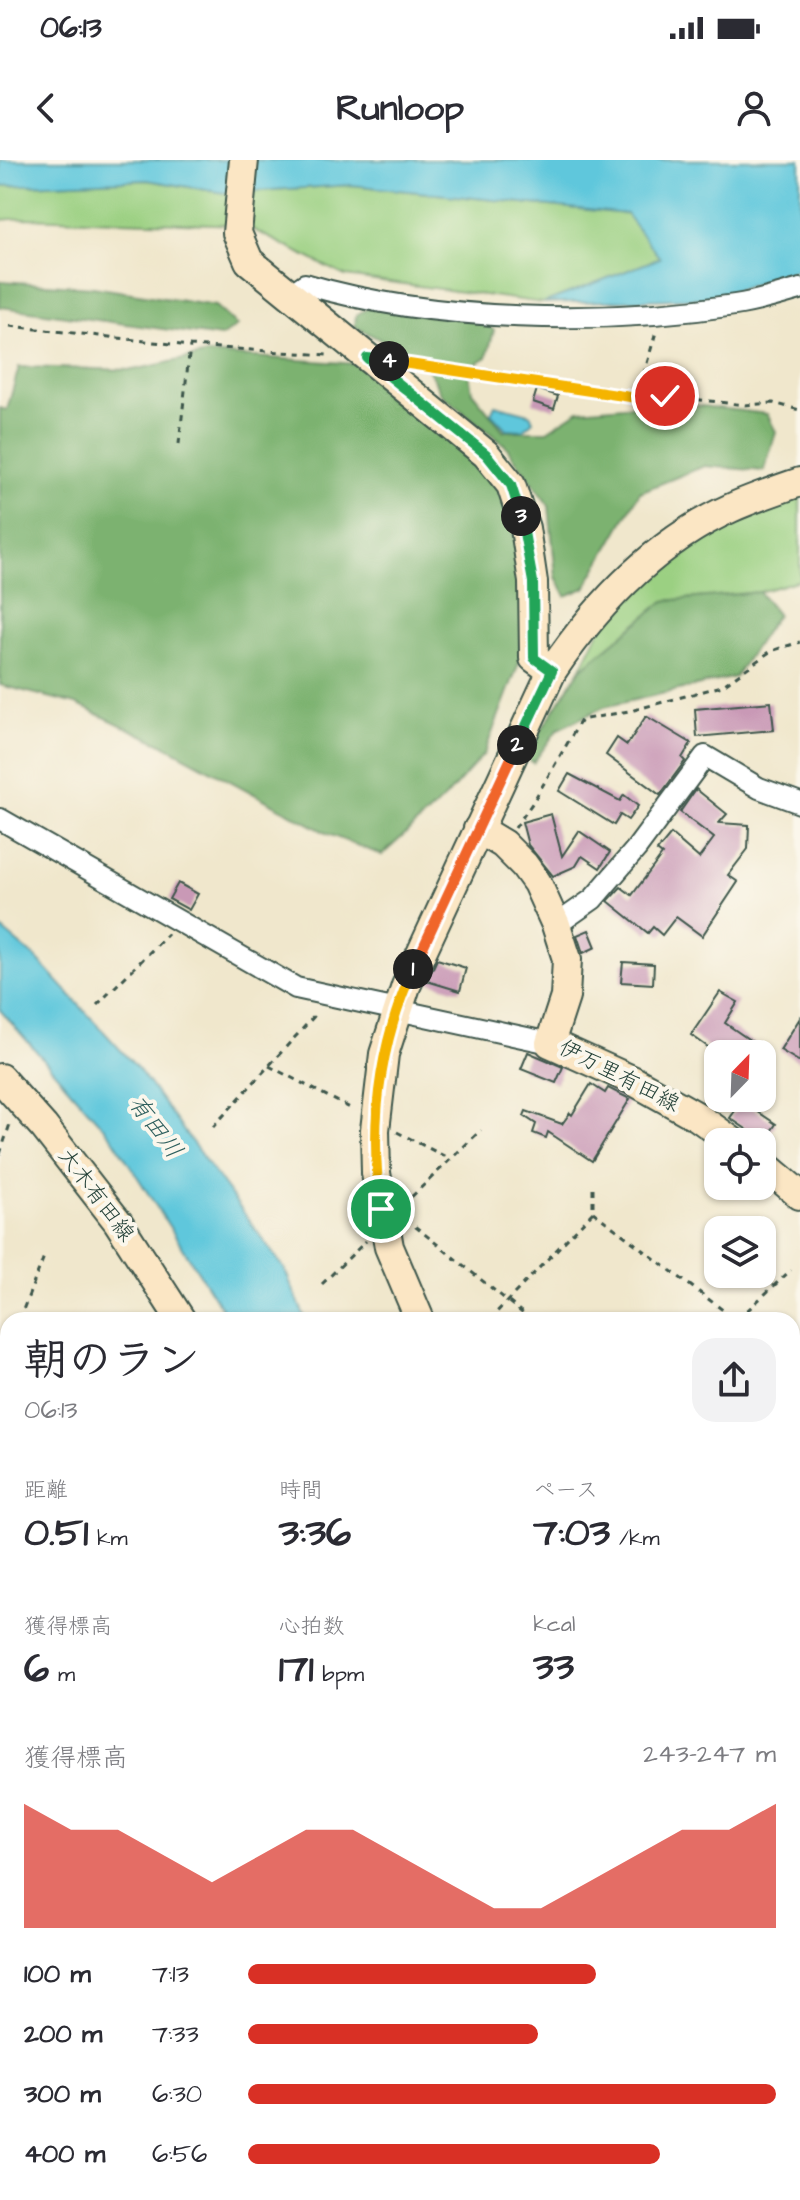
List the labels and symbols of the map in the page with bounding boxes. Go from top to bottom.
pin: 4 [369,341,409,381]
pin [631,362,699,430]
pin: 3 [501,496,541,536]
pin: 2 [497,725,537,765]
pin: 1 [393,949,433,989]
street label: 伊万里有田線 [553,1032,685,1120]
north arrow [704,1040,776,1112]
water label: 有田川 [120,1088,190,1166]
street label: 大木有田線 [51,1142,141,1248]
pin [347,1175,415,1243]

